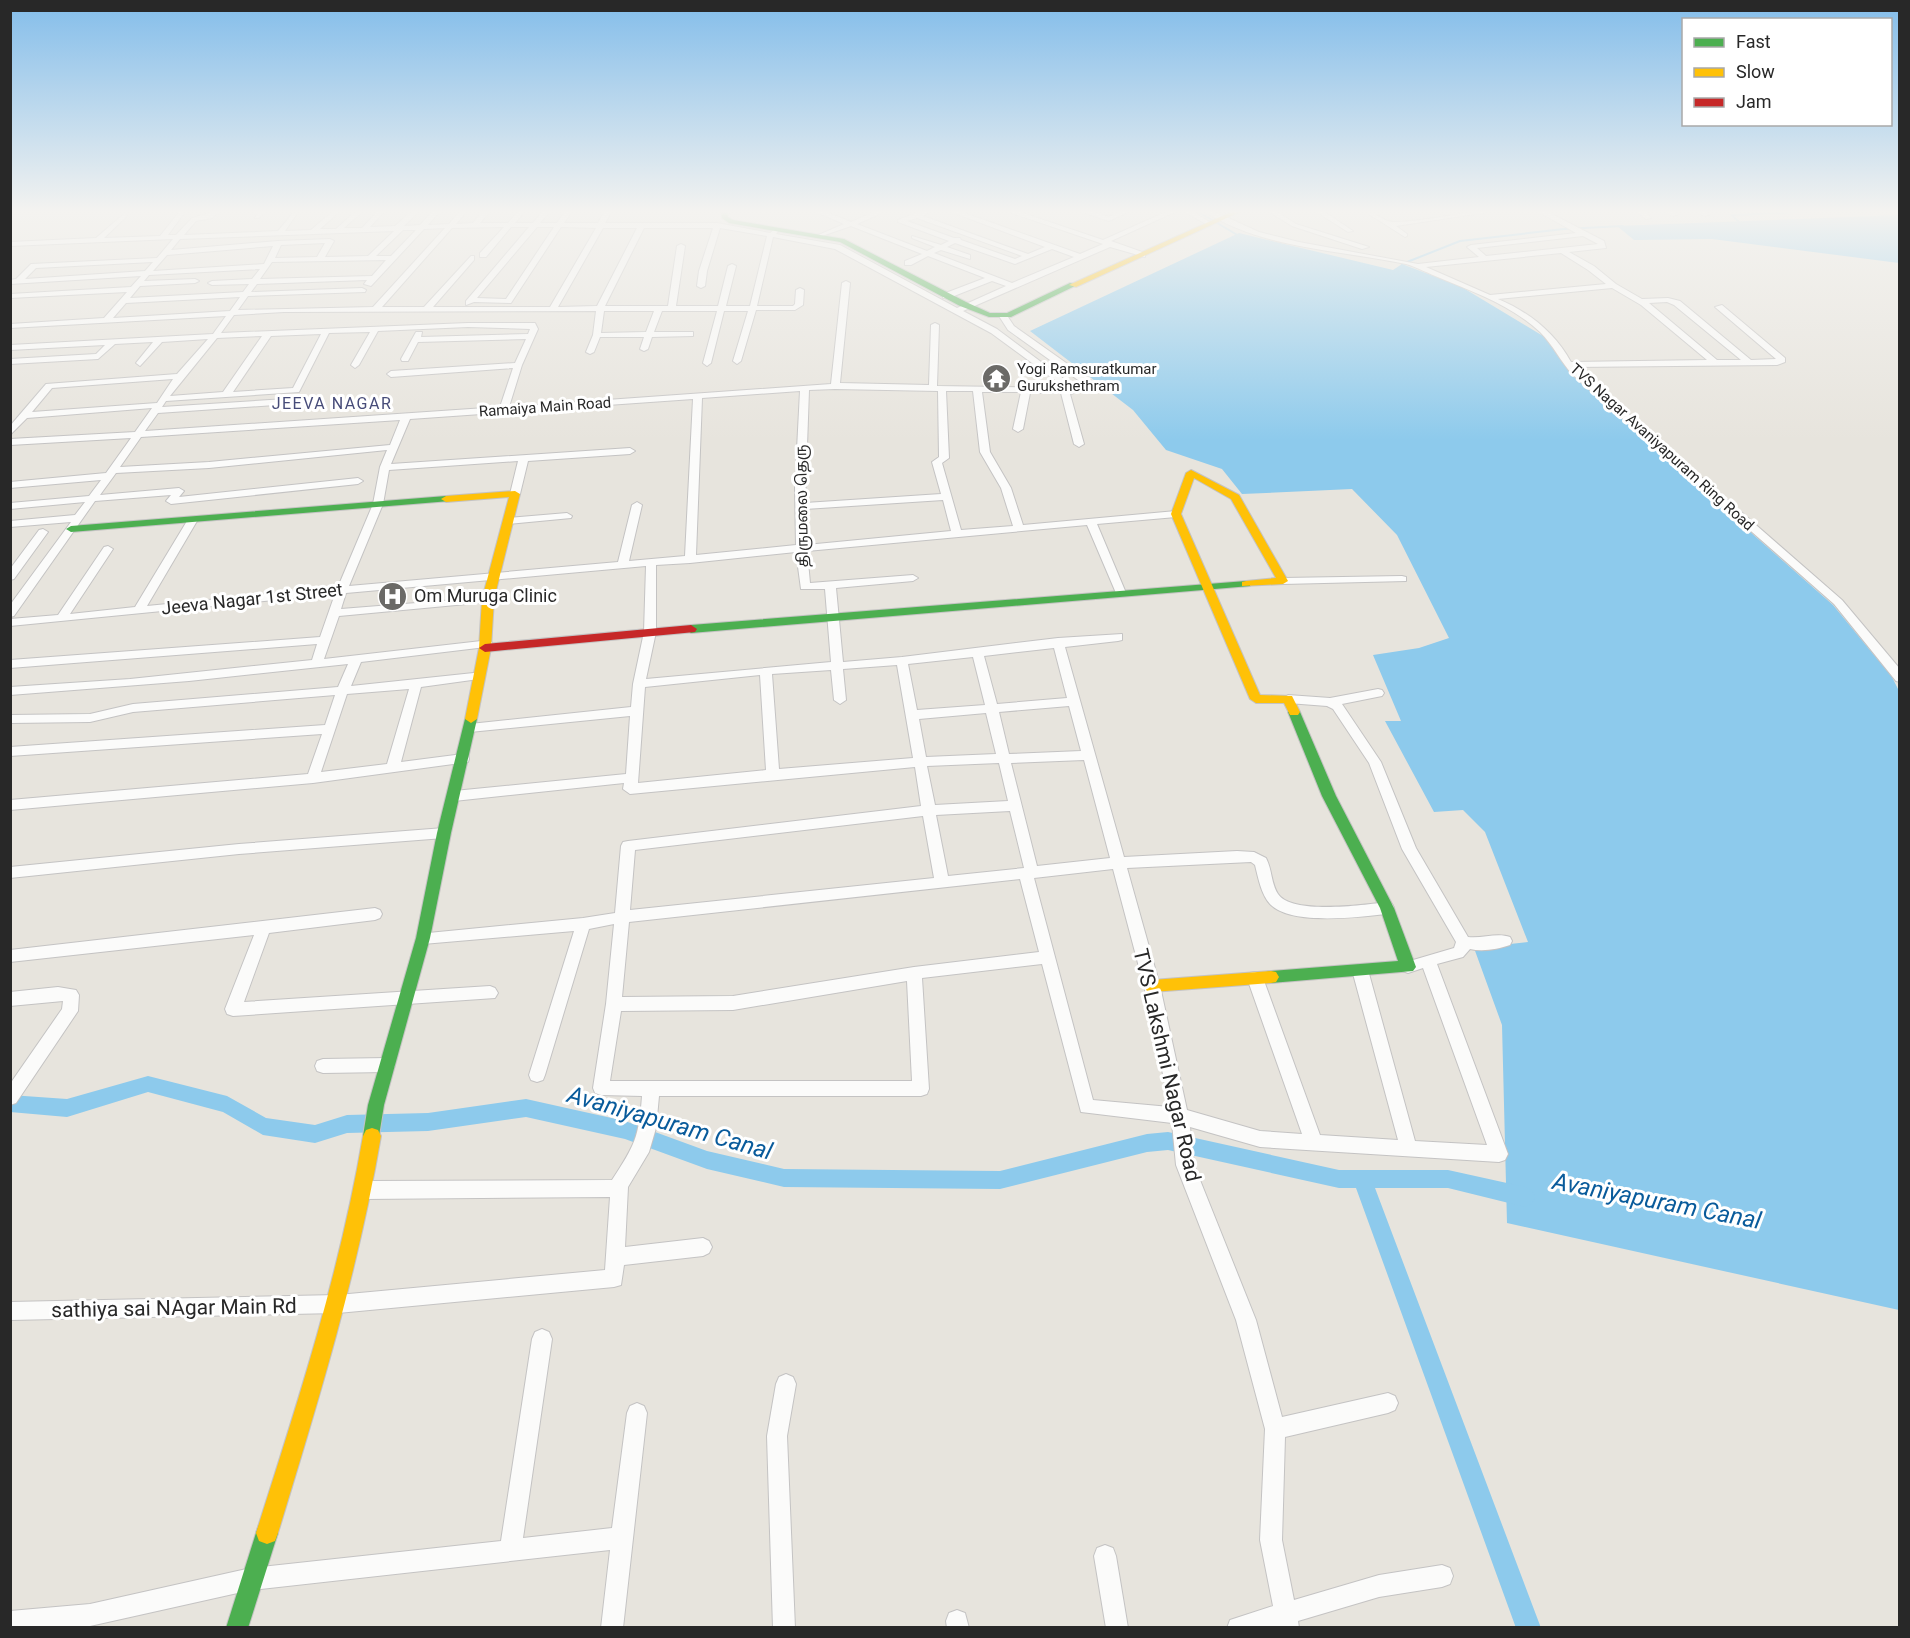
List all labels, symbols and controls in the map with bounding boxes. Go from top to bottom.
legend [1682,18,1892,126]
text: Fast [1736,31,1771,52]
text: Slow [1736,61,1775,82]
text: Jam [1736,91,1772,112]
street label: TVS Nagar Avaniyapuram Ring Road [1566,359,1758,535]
place label: Yogi Ramsuratkumar Gurukshethram [1017,360,1157,395]
temple icon: Yogi Ramsuratkumar Gurukshethram [980,362,1012,394]
street label: Ramaiya Main Road [478,393,612,421]
district label: JEEVA NAGAR [272,394,392,413]
street label: திருமலை தெரு [792,444,814,568]
street label: Jeeva Nagar 1st Street [160,579,344,618]
hospital icon: Om Muruga Clinic [377,580,409,612]
place label: Om Muruga Clinic [414,585,557,606]
street label: TVS Lakshmi Nagar Road [1128,946,1206,1184]
water label: Avaniyapuram Canal [563,1080,776,1166]
water label: Avaniyapuram Canal [1549,1167,1764,1235]
street label: sathiya sai NAgar Main Rd [51,1294,297,1322]

